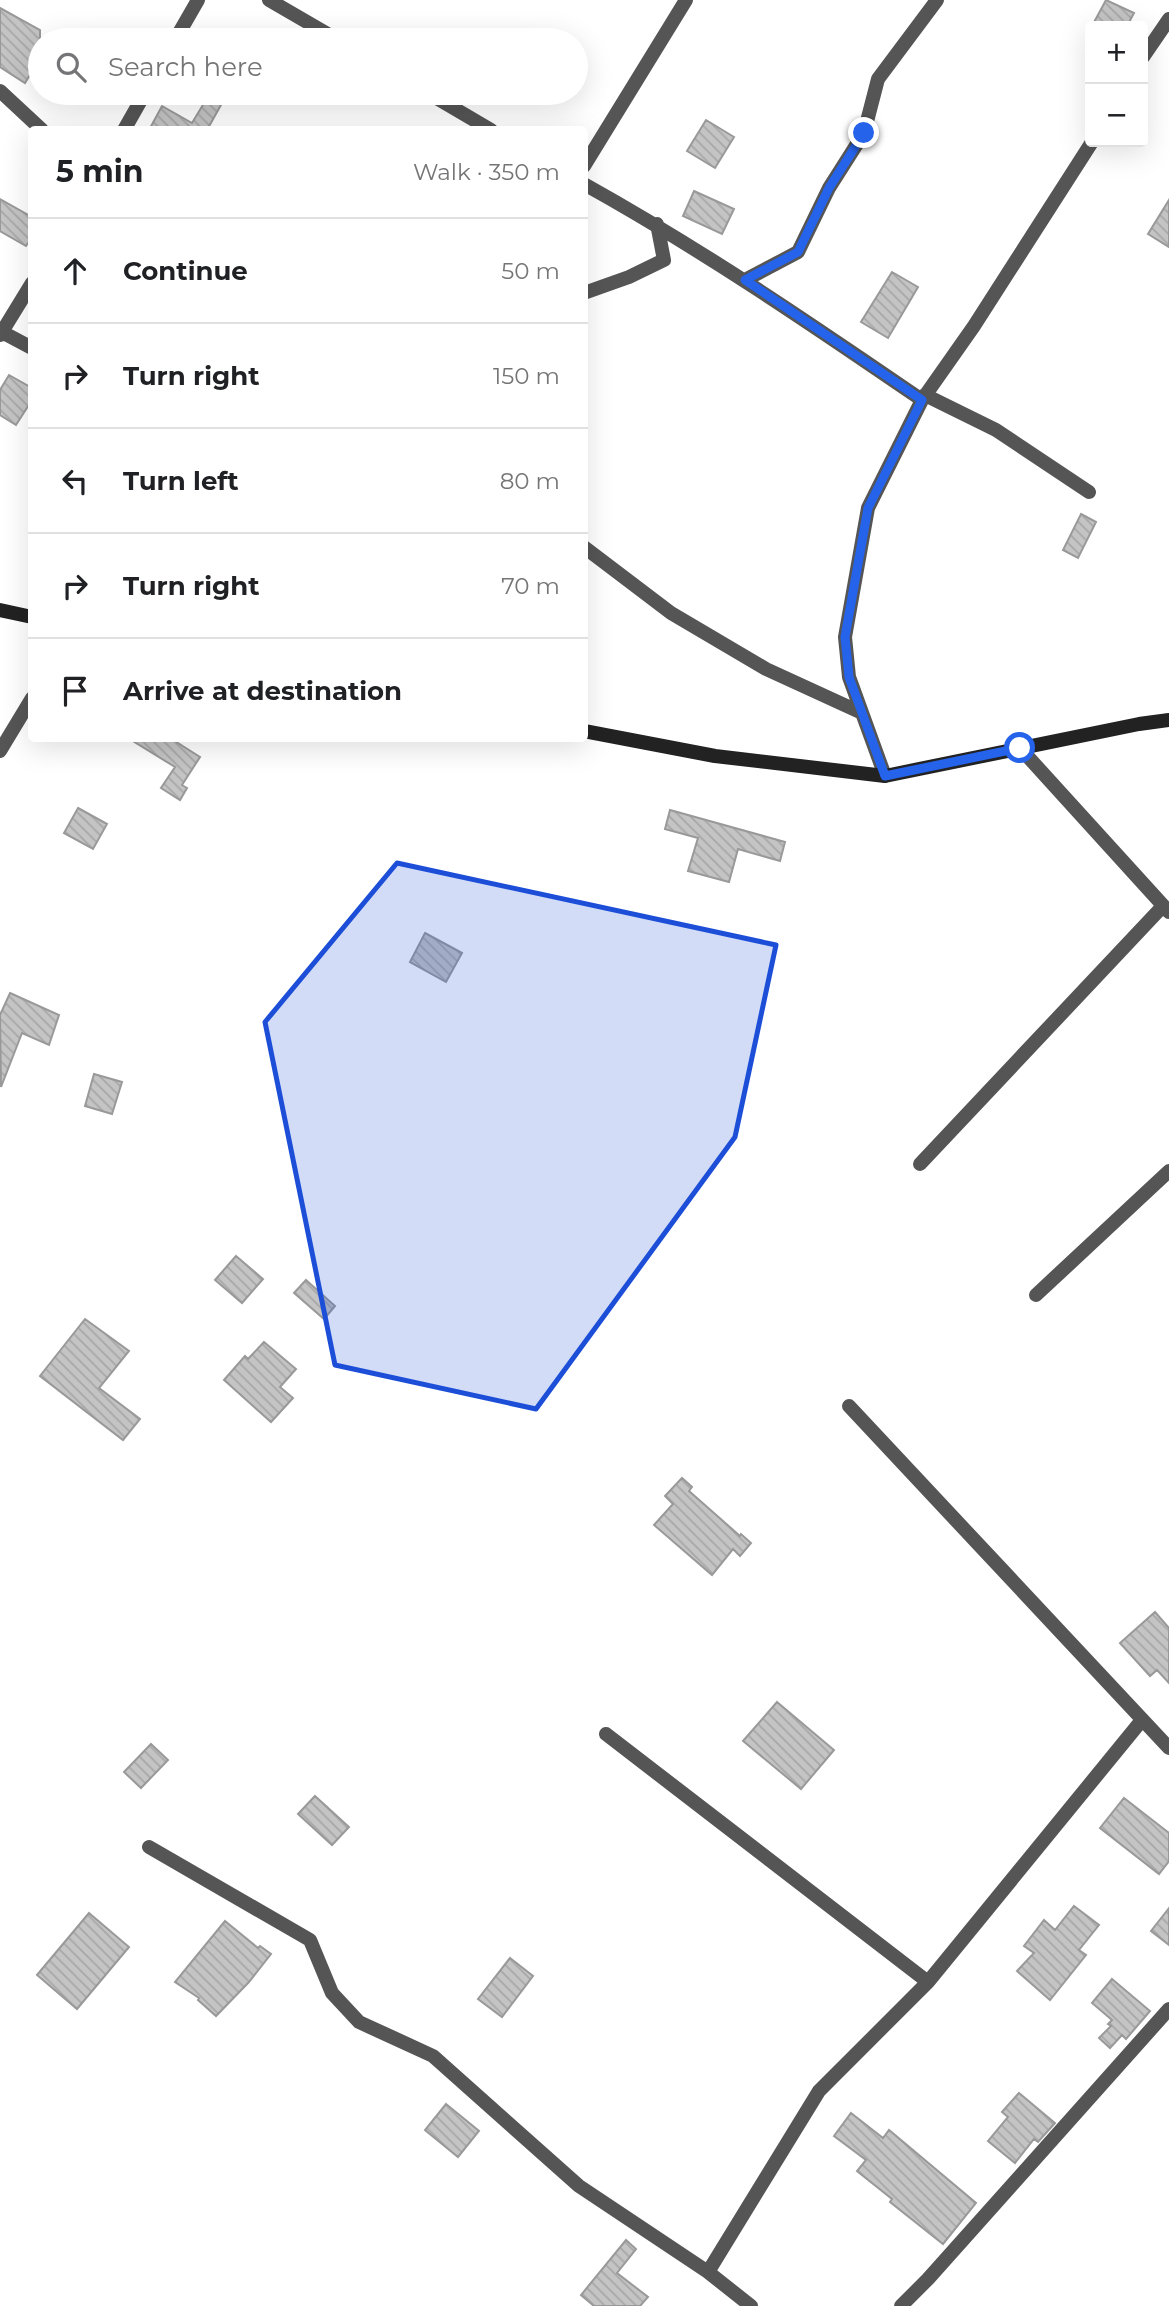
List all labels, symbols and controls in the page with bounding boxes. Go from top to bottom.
map controls [1085,21,1148,147]
button: + [1085,21,1148,84]
search box [28,28,588,105]
icon: search [52,48,90,86]
text: Search here [108,51,263,83]
button: − [1085,84,1148,147]
route end [848,117,879,148]
text: 5 min [56,153,144,190]
text: Walk · 350 m [413,158,560,186]
icon: ahead [56,252,94,290]
text: Continue [123,255,248,287]
text: 50 m [501,257,560,285]
icon: right [56,357,94,395]
text: Turn right [123,360,259,392]
text: 150 m [493,362,560,390]
icon: left [56,462,94,500]
text: Turn left [123,465,239,497]
text: 80 m [500,467,560,495]
icon: right [56,567,94,605]
text: Turn right [123,570,259,602]
text: 70 m [501,572,560,600]
icon: arrive [56,672,94,710]
text: Arrive at destination [123,675,402,707]
route start [1004,732,1035,763]

